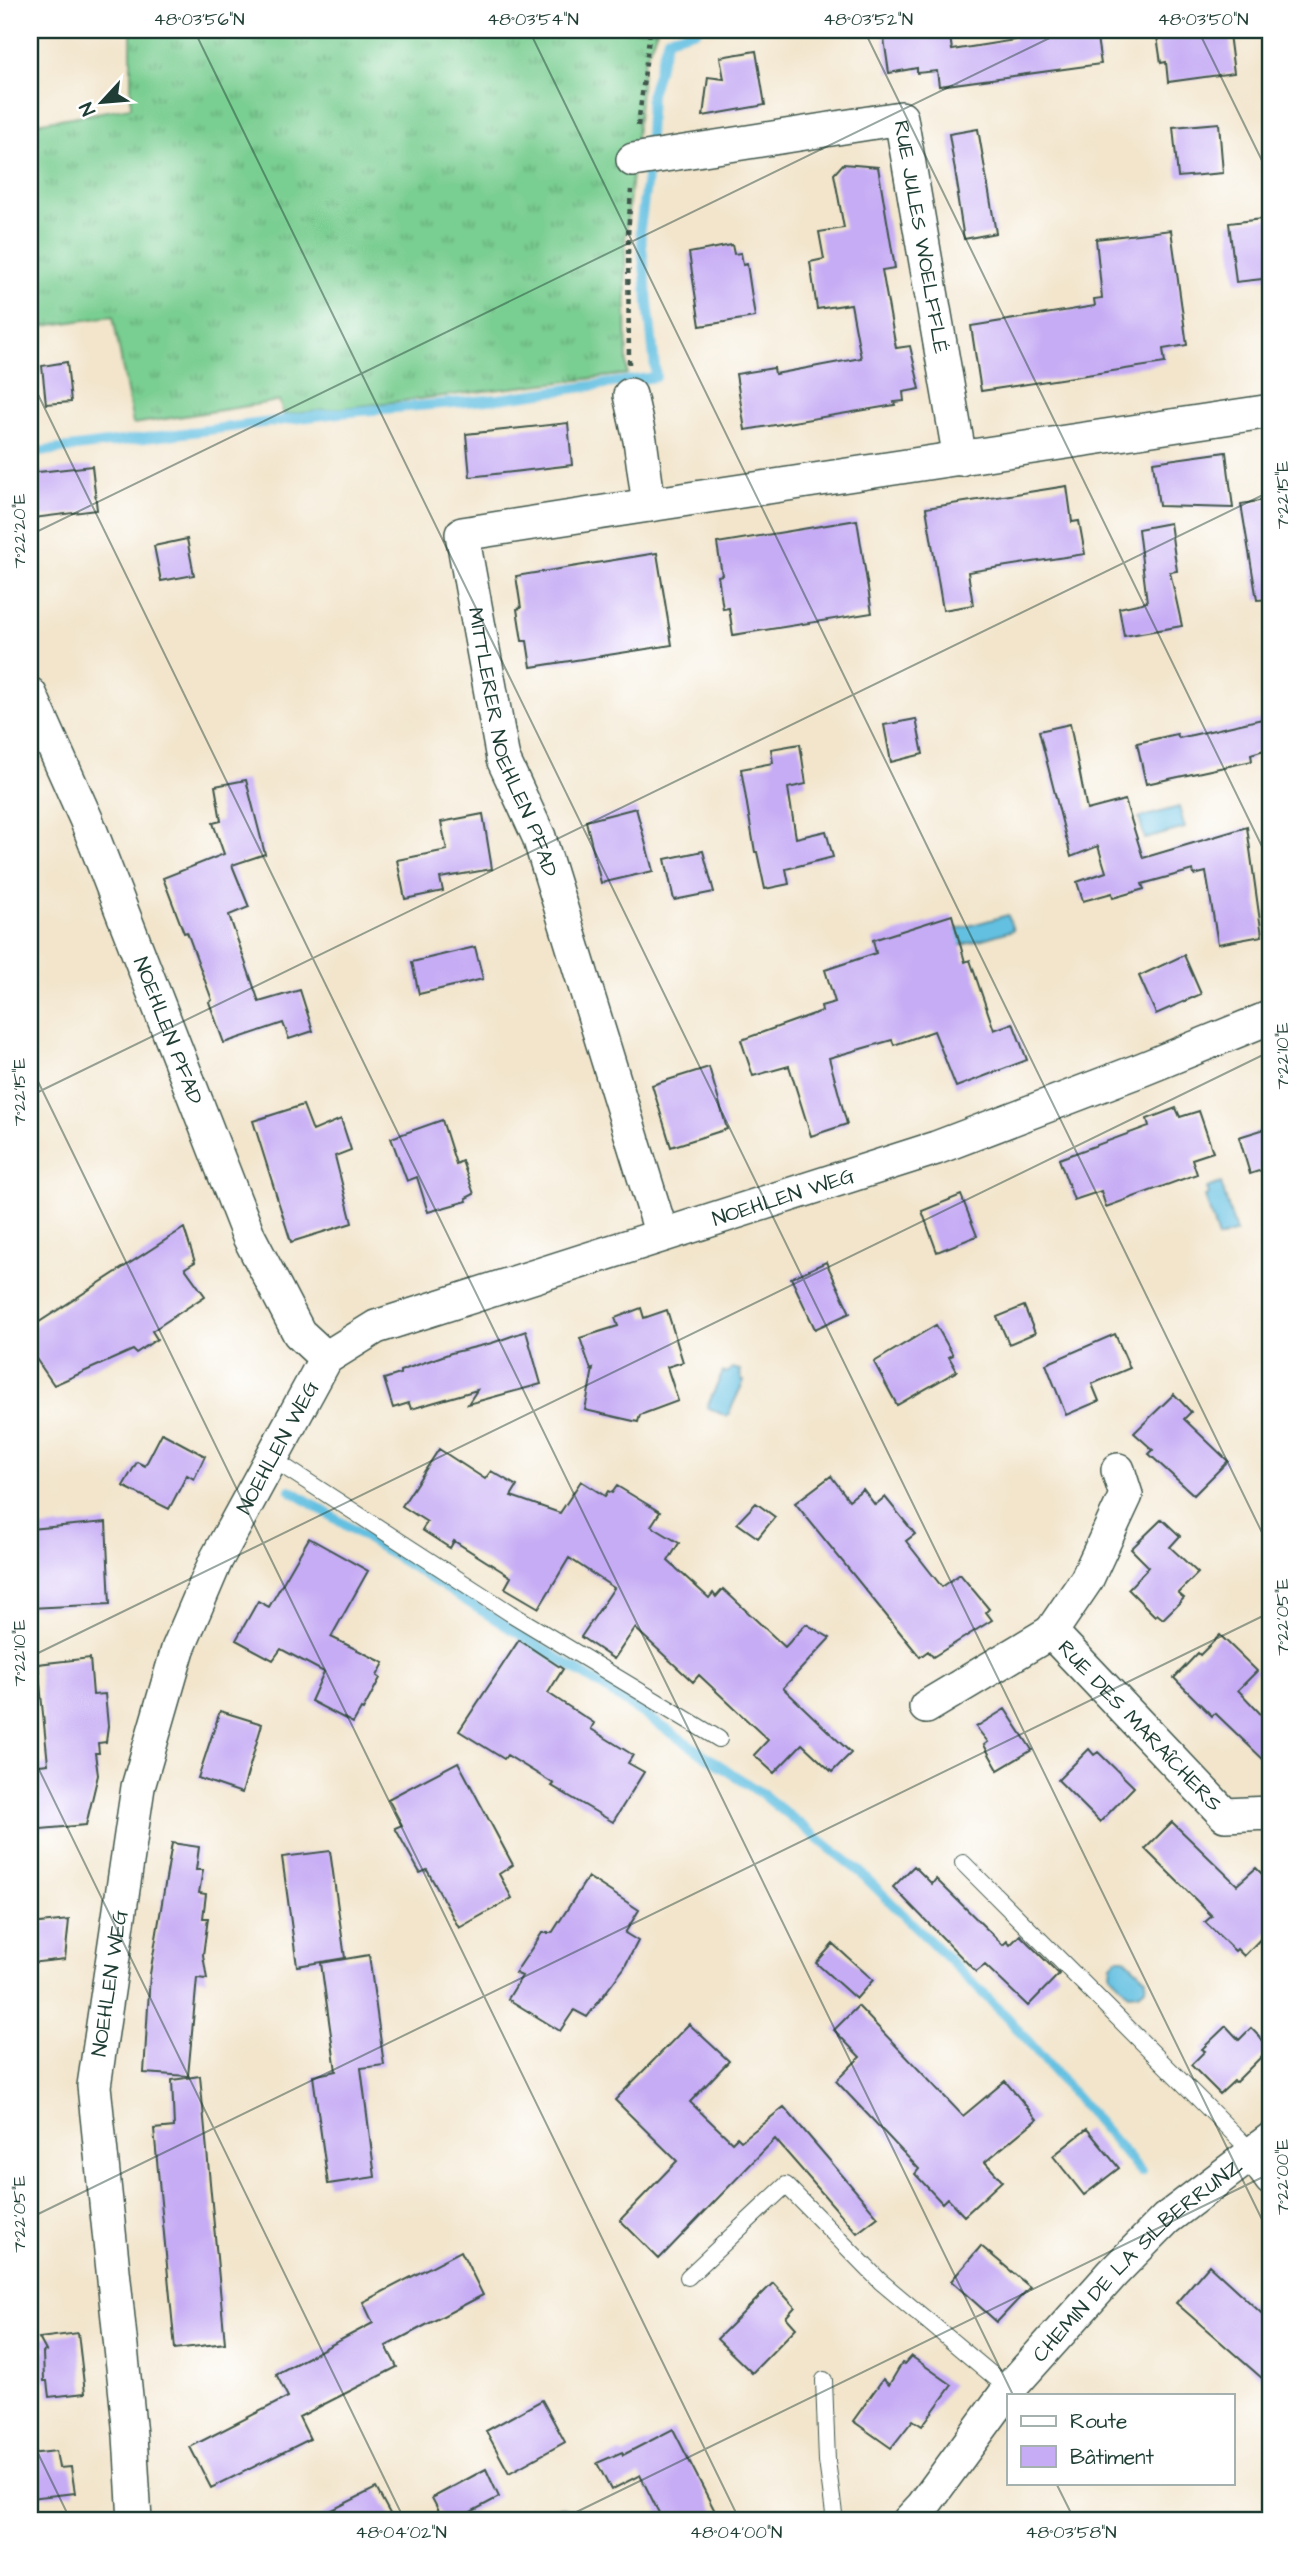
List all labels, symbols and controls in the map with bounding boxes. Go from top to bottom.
text: 48°03'56"N [154,7,244,32]
text: 48°03'54"N [487,7,579,32]
text: 48°03'52"N [823,7,913,32]
text: 48°03'50"N [1158,7,1248,32]
north arrow [66,66,136,136]
text: N [73,97,103,120]
street label: RUE JULES WOELFFLÉ [887,118,956,356]
text: 7°22'15"E [1270,460,1295,529]
text: 7°22'20"E [7,493,32,569]
street label: MITTLERER NOEHLEN PFAD [461,605,565,881]
street label: NOEHLEN PFAD [127,953,210,1109]
text: 7°22'10"E [1270,1022,1295,1090]
text: 7°22'15"E [7,1057,32,1126]
street label: NOEHLEN WEG [708,1160,858,1233]
street label: NOEHLEN WEG [229,1375,326,1519]
text: 7°22'05"E [1270,1578,1295,1656]
text: 7°22'10"E [7,1619,32,1687]
street label: RUE DES MARAÎCHERS [1051,1634,1229,1818]
street label: NOEHLEN WEG [84,1907,134,2058]
text: 7°22'00"E [1270,2139,1295,2215]
street label: CHEMIN DE LA SILBERRUNZ [1025,2151,1248,2368]
text: 7°22'05"E [7,2175,32,2253]
legend [1007,2394,1234,2484]
text: Route [1070,2407,1127,2436]
text: Bâtiment [1070,2443,1154,2472]
text: 48°04'02"N [355,2520,447,2545]
text: 48°04'00"N [690,2520,782,2545]
text: 48°03'58"N [1025,2520,1117,2545]

